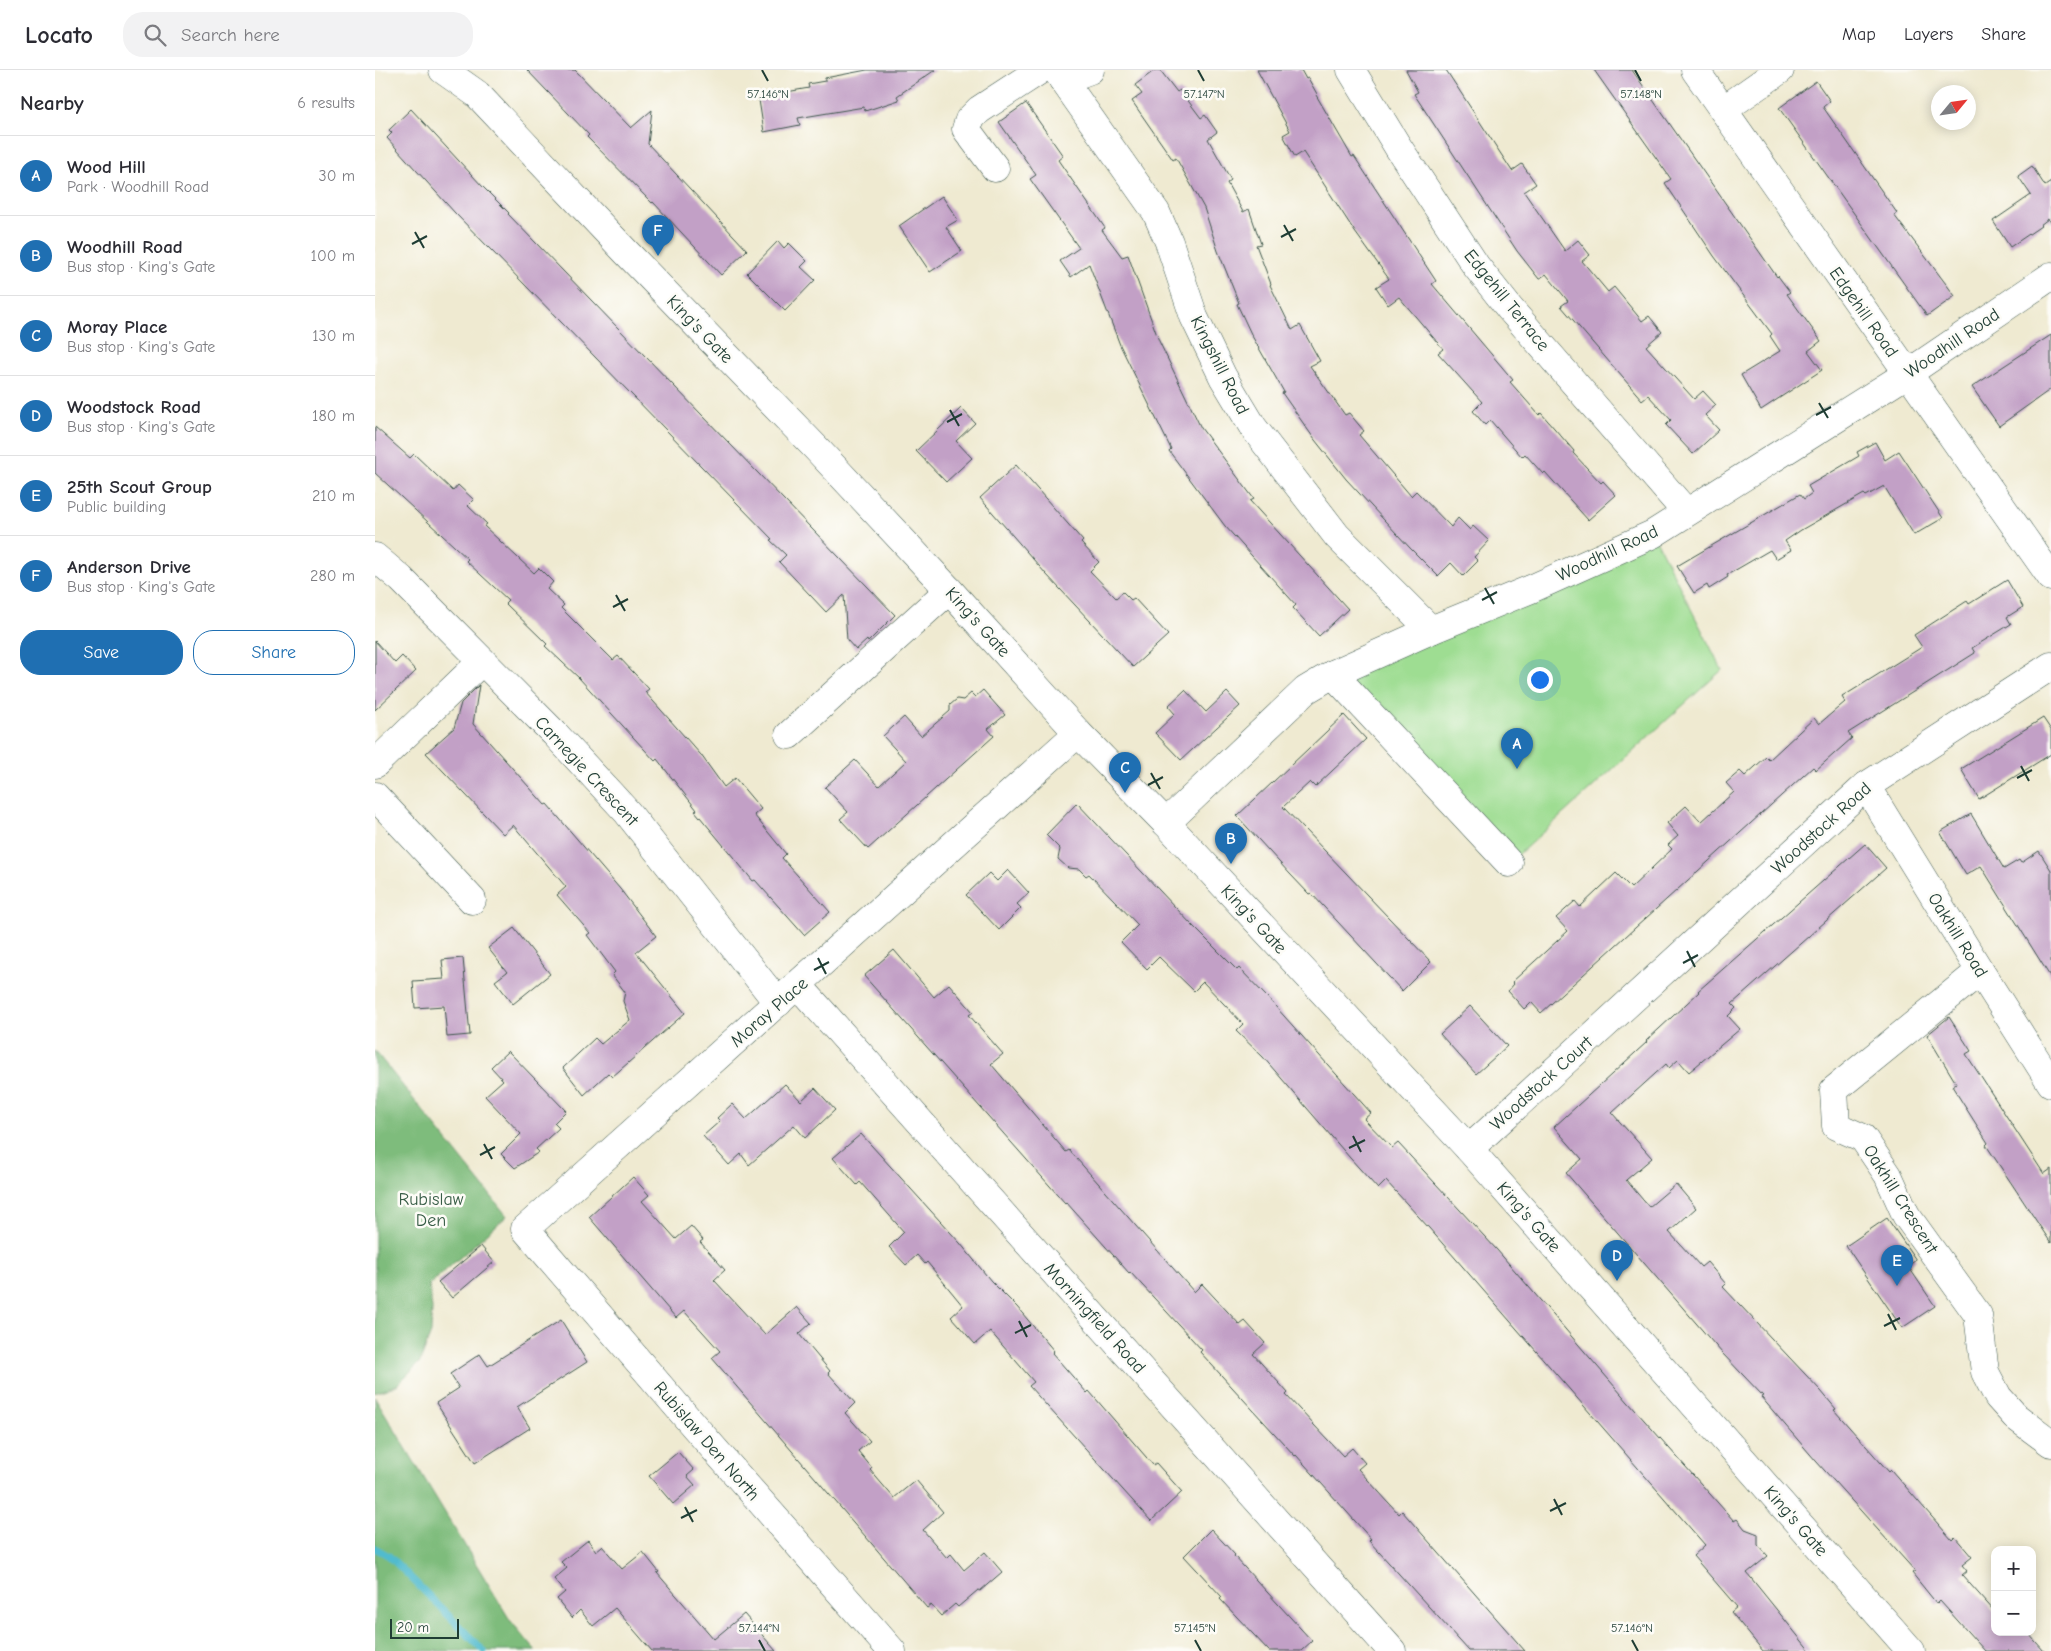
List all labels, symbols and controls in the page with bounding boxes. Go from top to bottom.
search box [123,12,473,57]
text: Locato [25,21,93,49]
icon: search [141,21,169,49]
text: Search here [181,24,280,46]
text: Map [1842,24,1876,45]
text: Layers [1904,24,1953,45]
text: Share [1981,24,2026,45]
north arrow [1931,85,1976,130]
text: 57.146°N [747,87,789,101]
text: 57.147°N [1183,87,1225,101]
text: 57.148°N [1620,87,1662,101]
text: Nearby [20,91,84,115]
text: 6 results [297,94,355,112]
text: Wood Hill [67,156,146,178]
text: A [32,167,40,185]
text: 30 m [319,167,355,185]
text: Park · Woodhill Road [67,178,209,196]
pin: F [642,215,674,256]
text: Woodhill Road [67,236,183,258]
street label: Edgehill Terrace [1459,245,1554,355]
text: B [31,247,41,265]
text: 100 m [311,247,355,265]
text: Bus stop · King's Gate [67,258,215,276]
street label: Edgehill Road [1825,263,1902,362]
street label: King's Gate [662,291,737,368]
street label: Woodhill Road [1901,304,2004,383]
street label: Kingshill Road [1186,313,1253,418]
text: Moray Place [67,316,167,338]
text: C [31,327,41,345]
text: 130 m [312,327,355,345]
text: Bus stop · King's Gate [67,338,215,356]
text: Woodstock Road [67,396,201,418]
text: D [31,407,41,425]
text: 180 m [312,407,355,425]
text: Bus stop · King's Gate [67,418,215,436]
text: 25th Scout Group [67,476,212,498]
text: E [31,487,41,505]
text: 210 m [312,487,355,505]
text: Public building [67,498,166,516]
street label: Woodhill Road [1553,521,1661,586]
text: Anderson Drive [67,556,191,578]
text: F [31,567,41,585]
text: 280 m [310,567,355,585]
text: Bus stop · King's Gate [67,578,215,596]
street label: King's Gate [941,583,1014,662]
button: Save [20,630,183,675]
button: Share [193,630,355,675]
your location [1527,667,1553,693]
street label: Carnegie Crescent [530,712,643,831]
pin: A [1501,728,1533,769]
pin: C [1109,752,1141,793]
street label: Woodstock Road [1767,778,1876,879]
pin: B [1215,823,1247,864]
street label: King's Gate [1216,881,1291,958]
street label: Oakhill Road [1923,889,1992,982]
street label: Moray Place [726,973,812,1052]
street label: Woodstock Court [1486,1031,1598,1135]
street label: Oakhill Crescent [1859,1141,1943,1258]
street label: King's Gate [1492,1178,1565,1257]
park label: Rubislaw Den [398,1189,464,1231]
pin: D [1601,1240,1633,1281]
pin: E [1881,1245,1913,1286]
street label: Morningfield Road [1039,1259,1150,1378]
street label: Rubislaw Den North [649,1378,764,1505]
street label: King's Gate [1759,1482,1832,1561]
map controls [1991,1546,2036,1636]
button: + [1991,1546,2036,1591]
button: − [1991,1591,2036,1636]
scale bar [390,1616,459,1639]
text: 20 m [397,1619,429,1636]
text: 57.144°N [738,1621,780,1635]
text: 57.145°N [1174,1621,1216,1635]
text: 57.146°N [1611,1621,1653,1635]

